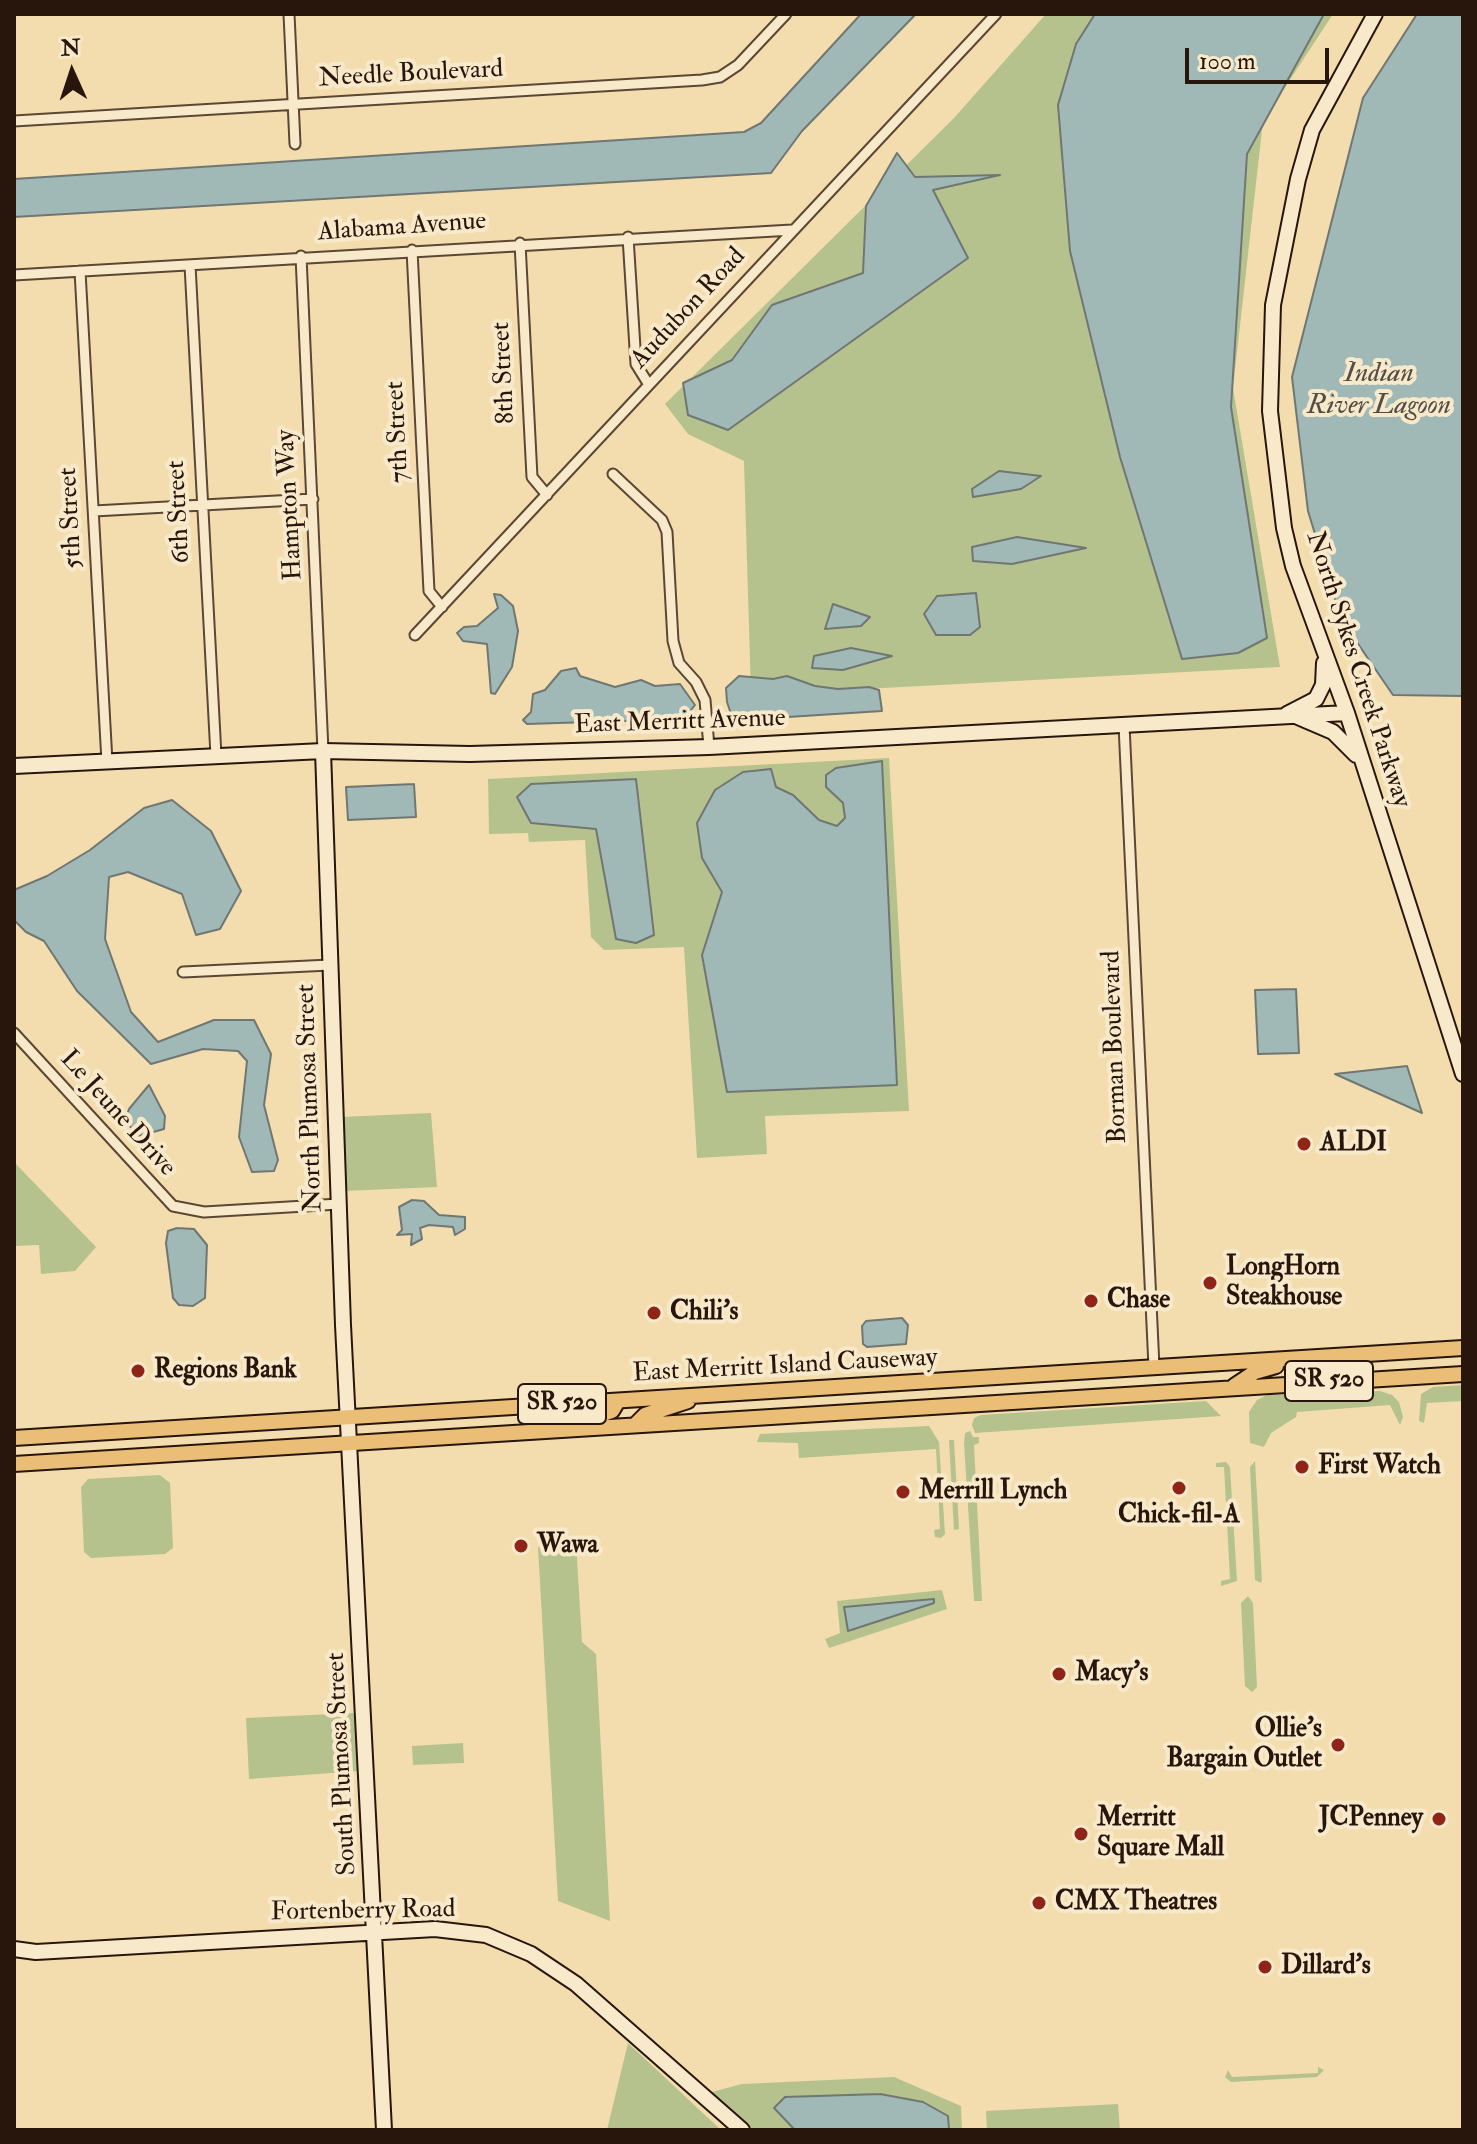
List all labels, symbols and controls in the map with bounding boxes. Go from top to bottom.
north arrow [32,32,112,112]
scale bar [1189,32,1333,82]
text: N [60,34,81,63]
text: 100 m [1199,46,1256,77]
street label: Needle Boulevard [318,55,504,95]
street label: Alabama Avenue [317,207,487,249]
street label: Audubon Road [625,242,753,376]
street label: 8th Street [487,321,523,425]
water label: Indian River Lagoon [1307,358,1451,424]
street label: 7th Street [381,380,417,484]
street label: Hampton Way [271,429,311,581]
street label: 6th Street [162,460,198,564]
street label: 5th Street [54,466,90,570]
street label: North Sykes Creek Parkway [1298,528,1416,812]
street label: East Merritt Avenue [574,704,786,742]
street label: Borman Boulevard [1097,950,1135,1144]
street label: North Plumosa Street [291,984,331,1212]
street label: Le Jeune Drive [52,1045,182,1183]
place label: ALDI [1320,1128,1387,1160]
marker: ALDI [1295,1135,1313,1153]
place label: LongHorn Steakhouse [1226,1252,1342,1314]
marker: LongHorn Steakhouse [1201,1274,1219,1292]
place label: Chase [1107,1285,1170,1317]
marker: Chase [1082,1292,1100,1310]
place label: Chili's [670,1297,738,1329]
marker: Chili's [645,1304,663,1322]
street label: East Merritt Island Causeway [632,1343,938,1391]
place label: Regions Bank [154,1355,297,1387]
road number: SR 520 [1285,1361,1373,1401]
marker: Regions Bank [129,1362,147,1380]
road number: SR 520 [518,1384,606,1424]
place label: First Watch [1318,1451,1441,1483]
marker: First Watch [1293,1458,1311,1476]
place label: Merrill Lynch [919,1476,1067,1508]
marker: Chick-fil-A [1170,1479,1188,1497]
marker: Merrill Lynch [894,1483,912,1501]
place label: Chick-fil-A [1118,1500,1240,1532]
place label: Wawa [537,1530,598,1562]
marker: Wawa [512,1537,530,1555]
street label: South Plumosa Street [322,1652,364,1876]
place label: Macy's [1075,1658,1148,1690]
marker: Macy's [1050,1665,1068,1683]
place label: Ollie's Bargain Outlet [1167,1714,1322,1776]
marker: Ollie's Bargain Outlet [1329,1736,1347,1754]
place label: Merritt Square Mall [1097,1803,1224,1864]
place label: JCPenney [1319,1803,1423,1835]
marker: JCPenney [1430,1810,1448,1828]
marker: Merritt Square Mall [1072,1825,1090,1843]
place label: CMX Theatres [1055,1887,1217,1919]
marker: CMX Theatres [1030,1894,1048,1912]
street label: Fortenberry Road [270,1895,456,1929]
place label: Dillard's [1281,1951,1371,1983]
marker: Dillard's [1256,1958,1274,1976]

